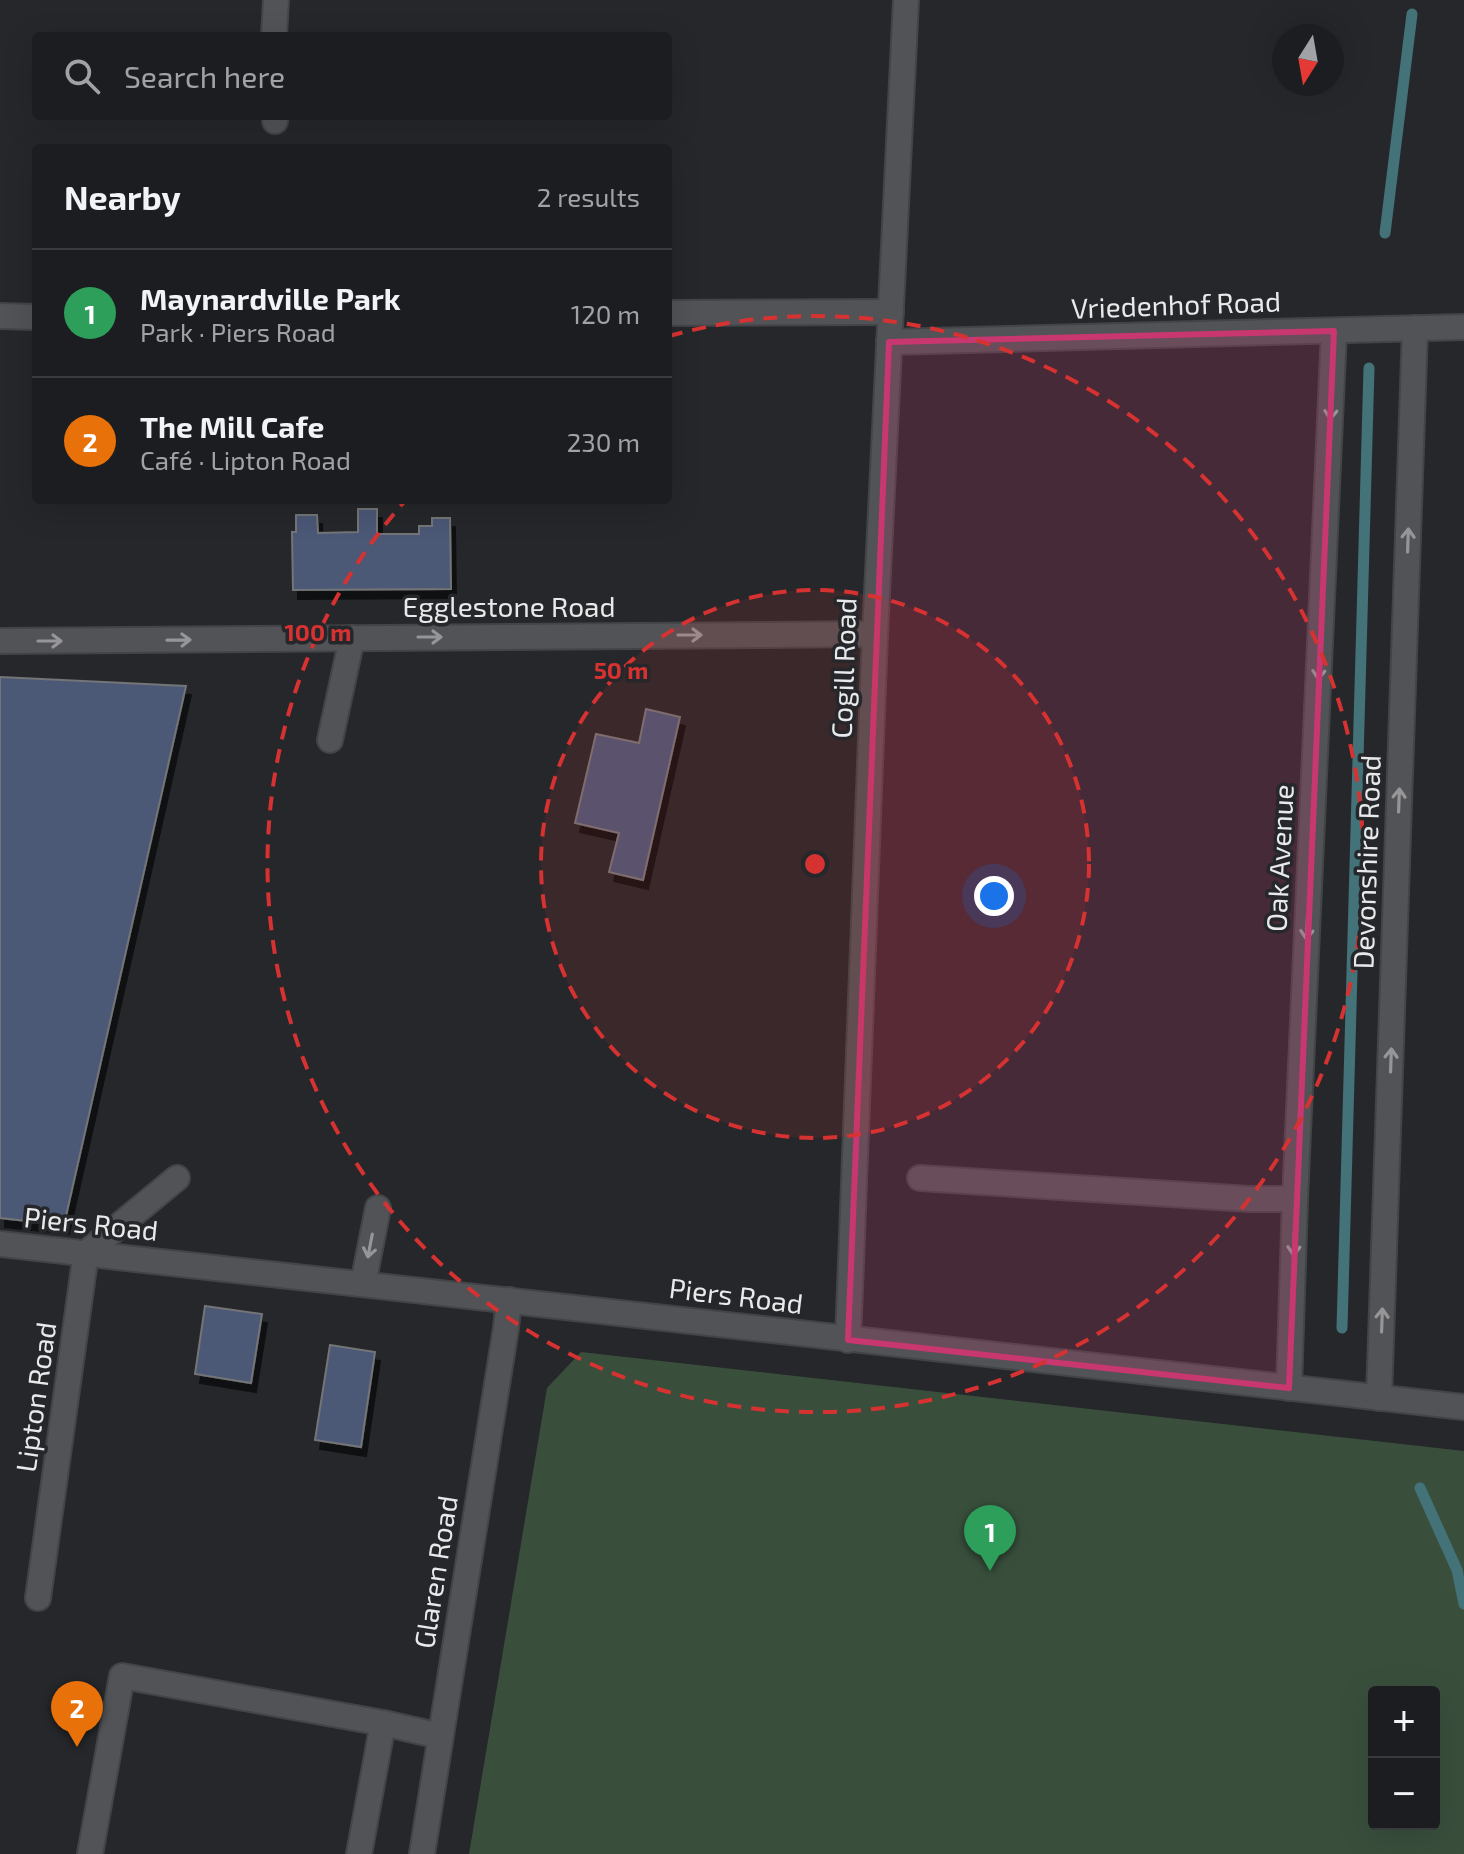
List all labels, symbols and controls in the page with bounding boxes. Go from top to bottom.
north arrow [1272,24,1344,96]
search box [32,32,672,120]
icon: search [60,54,104,98]
text: Search here [124,58,285,94]
text: Nearby [64,176,181,217]
text: 2 results [537,181,640,212]
text: Maynardville Park [140,280,401,316]
street label: Vriedenhof Road [1071,283,1281,325]
text: 1 [84,298,96,329]
text: 120 m [571,298,640,329]
text: Park · Piers Road [140,316,336,347]
one-way arrow [1323,394,1338,421]
text: The Mill Cafe [140,408,324,444]
text: 2 [82,426,98,457]
text: 230 m [567,426,640,457]
text: Café · Lipton Road [140,444,351,475]
one-way arrow [1400,527,1415,554]
street label: Egglestone Road [402,589,616,623]
street label: Cogill Road [824,597,862,739]
text: 100 m [285,617,351,646]
one-way arrow [676,627,703,643]
one-way arrow [416,630,443,645]
one-way arrow [165,632,192,648]
one-way arrow [36,633,63,649]
one-way arrow [1311,654,1326,681]
text: 50 m [594,655,648,684]
street label: Devonshire Road [1345,754,1387,970]
street label: Oak Avenue [1258,783,1300,932]
one-way arrow [1392,787,1407,814]
centre of rings [801,850,829,878]
your location [974,876,1014,916]
one-way arrow [1300,914,1315,941]
one-way arrow [1383,1047,1398,1074]
street label: Piers Road [22,1199,160,1247]
one-way arrow [1286,1230,1301,1257]
one-way arrow [362,1233,377,1258]
street label: Piers Road [667,1270,805,1320]
one-way arrow [1374,1307,1389,1334]
street label: Lipton Road [8,1320,62,1474]
street label: Glaren Road [406,1493,464,1651]
pin: 1 [964,1505,1016,1571]
pin: 2 [51,1681,103,1747]
map controls [1368,1686,1440,1830]
button: + [1368,1686,1440,1758]
button: − [1368,1758,1440,1830]

